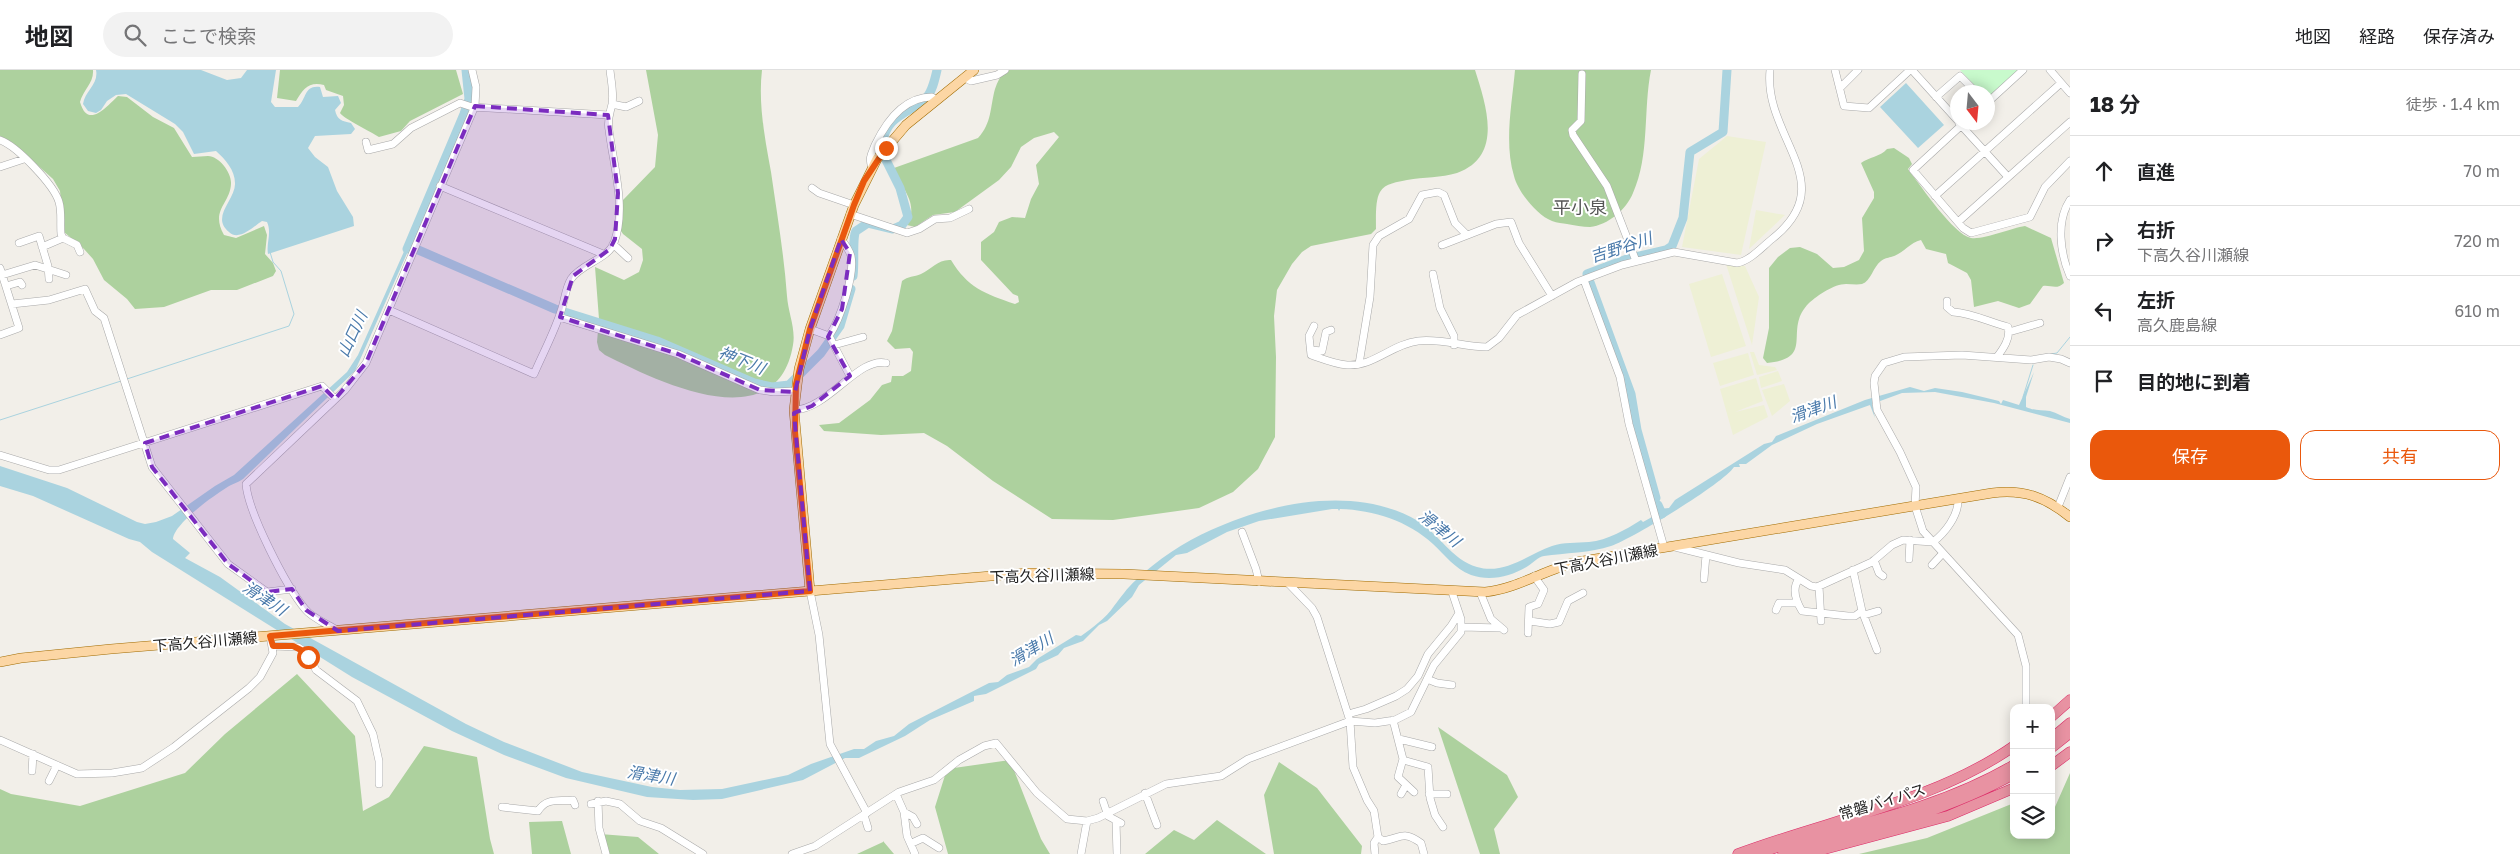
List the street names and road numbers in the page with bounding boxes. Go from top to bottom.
street label: 下高久谷川瀬線 [1553,540,1659,578]
street label: 下高久谷川瀬線 [989,564,1095,586]
street label: 下高久谷川瀬線 [152,627,258,655]
street label: 常磐バイパス [1836,779,1928,823]

